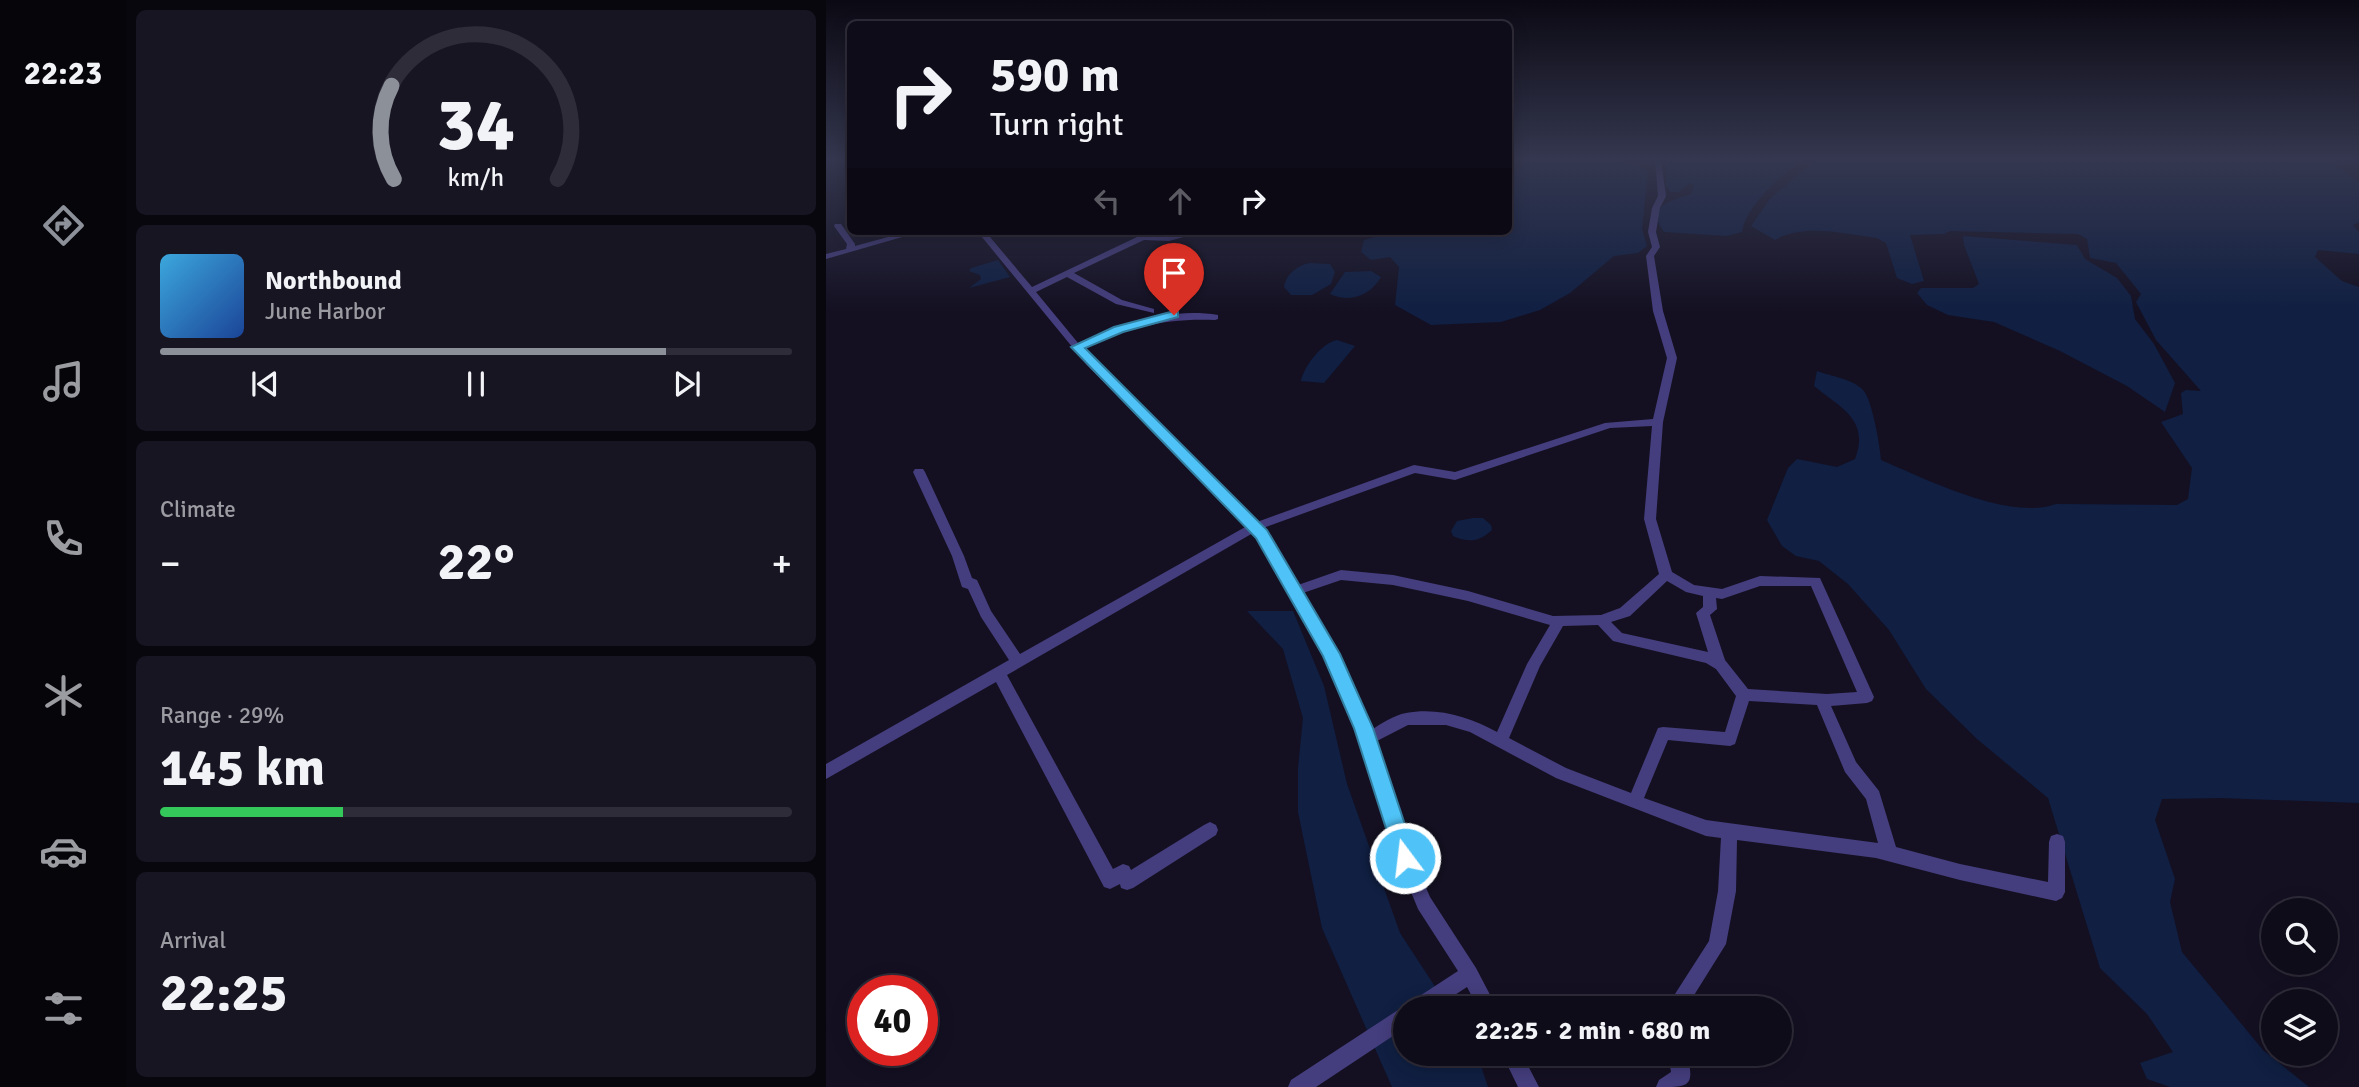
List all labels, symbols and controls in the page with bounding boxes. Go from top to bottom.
text: 590 m [990,45,1120,105]
icon: right [875,49,966,140]
text: 22:23 [24,54,102,93]
text: 34 [437,81,515,170]
text: Turn right [990,105,1123,144]
text: km/h [448,162,504,193]
icon: left [1088,182,1126,220]
icon: ahead [1161,182,1199,220]
icon: right [1234,182,1272,220]
icon: directions [39,201,88,250]
pin [1144,243,1204,315]
icon: arrive [1155,254,1193,292]
text: Northbound [265,265,402,297]
text: June Harbor [265,297,385,326]
icon: music [39,357,88,406]
icon: previous [246,365,284,403]
icon: pause [457,365,495,403]
icon: next [668,365,706,403]
text: Climate [160,495,236,524]
icon: phone [39,514,88,563]
text: 22° [438,530,514,594]
text: − [160,540,181,587]
text: + [771,540,792,587]
icon: climate [39,671,88,720]
text: Range · 29% [160,701,284,730]
text: 145 km [160,736,325,800]
position arrow [1368,821,1442,895]
icon: car [39,827,88,876]
map controls [2261,898,2338,1066]
button: search [2261,898,2338,975]
text: Arrival [160,926,226,955]
text: 22:25 [160,961,288,1025]
speed limit sign: 40 [847,975,938,1066]
icon: filters [39,984,88,1033]
button: layers [2261,989,2338,1066]
text: 22:25 · 2 min · 680 m [1475,1015,1710,1047]

